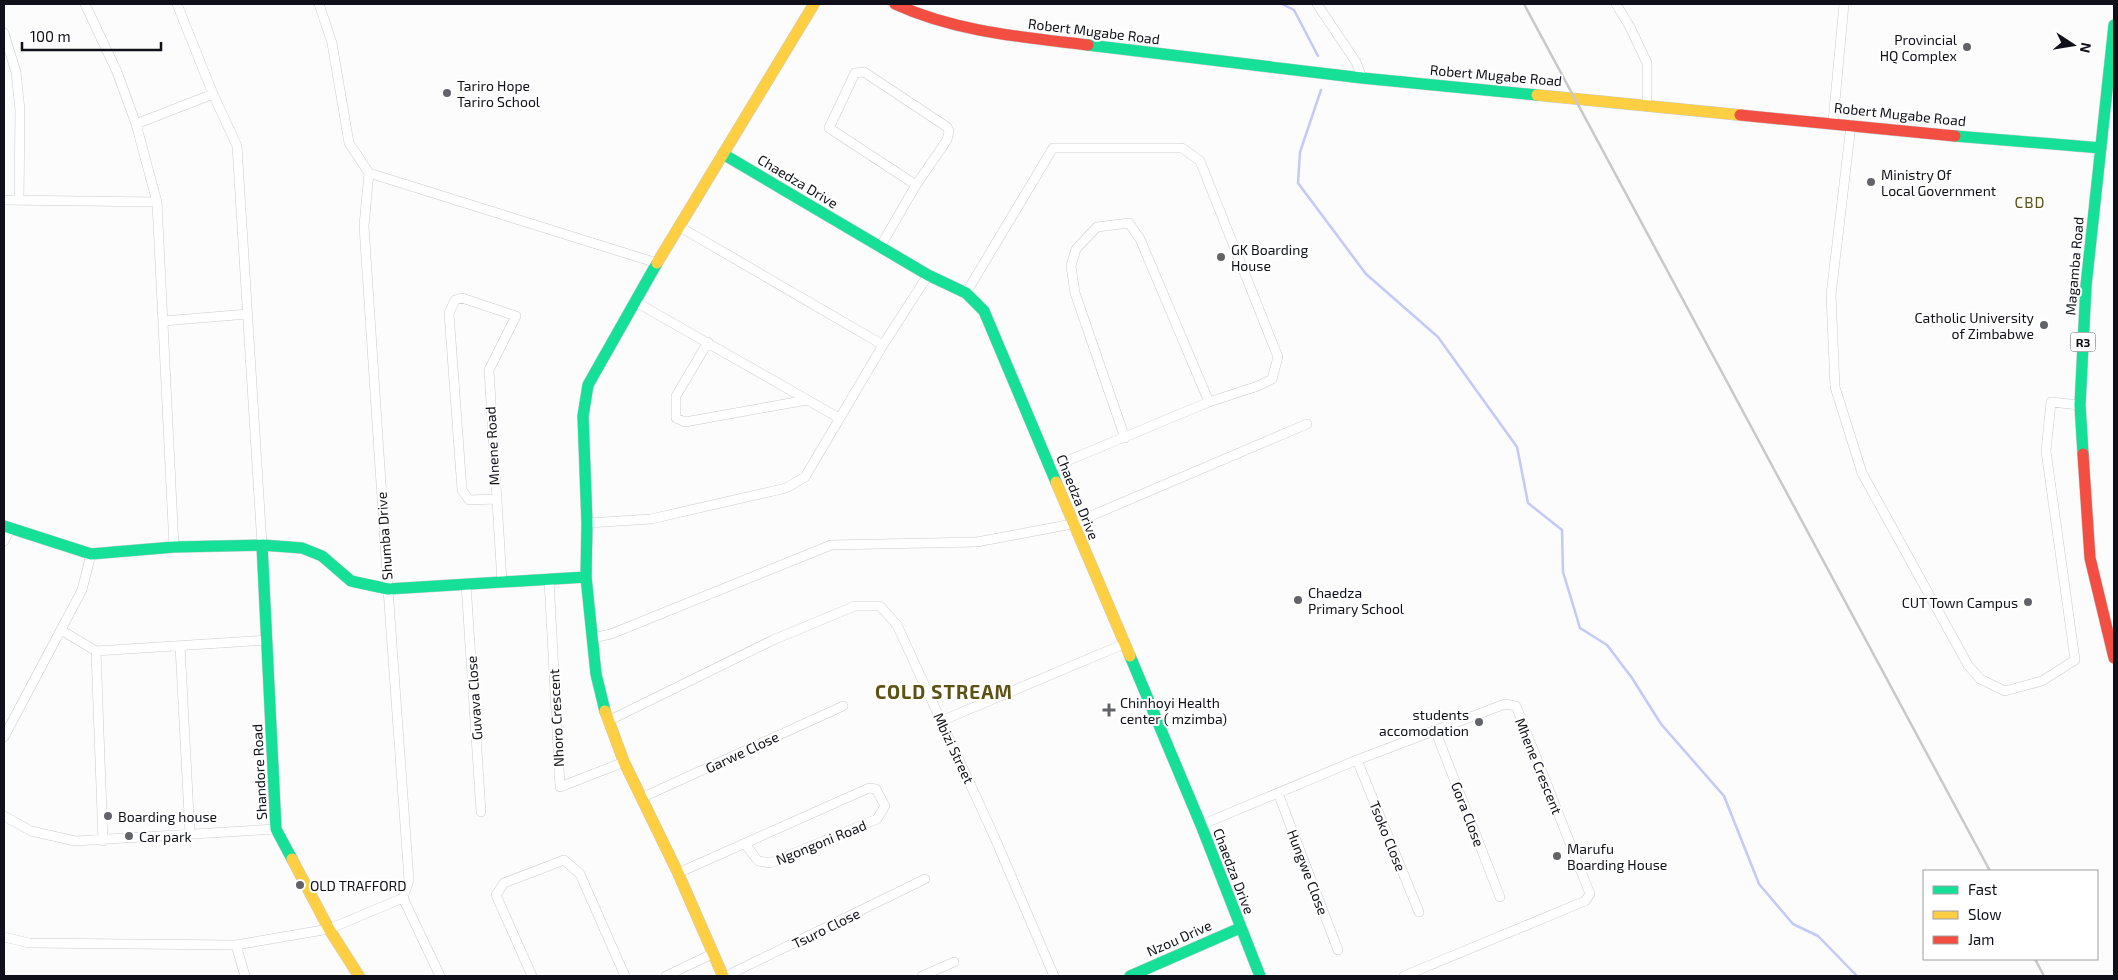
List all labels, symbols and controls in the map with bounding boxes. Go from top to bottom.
street label: Robert Mugabe Road [1027,14,1161,48]
scale bar [22,20,161,52]
north arrow [2048,20,2098,70]
text: 100 m [30,27,71,45]
place label: Provincial HQ Complex [1880,31,1958,64]
marker: Provincial HQ Complex [1961,41,1973,53]
text: N [2077,41,2096,55]
street label: Robert Mugabe Road [1429,61,1563,89]
place label: Tariro Hope Tariro School [457,77,541,110]
marker: Tariro Hope Tariro School [441,87,453,99]
street label: Robert Mugabe Road [1833,99,1967,129]
street label: Chaedza Drive [755,150,841,212]
place label: Ministry Of Local Government [1881,166,1996,199]
marker: Ministry Of Local Government [1865,176,1877,188]
district label: CBD [2015,193,2045,211]
street label: Magamba Road [2061,216,2087,316]
place label: GK Boarding House [1231,241,1308,274]
marker: GK Boarding House [1215,251,1227,263]
place label: Catholic University of Zimbabwe [1915,309,2035,342]
marker: Catholic University of Zimbabwe [2038,319,2050,331]
road number: R3 [2070,332,2096,352]
street label: Mnene Road [481,406,503,486]
street label: Chaedza Drive [1053,452,1103,542]
street label: Shumba Drive [372,491,396,581]
place label: Chaedza Primary School [1308,584,1405,617]
marker: Chaedza Primary School [1292,594,1304,606]
place label: CUT Town Campus [1902,594,2018,611]
marker: CUT Town Campus [2022,596,2034,608]
street label: Guvava Close [463,655,485,741]
street label: Nhoro Crescent [545,669,567,767]
district label: COLD STREAM [875,680,1013,703]
place label: Chinhoyi Health center ( mzimba) [1120,694,1227,727]
marker: Chinhoyi Health center ( mzimba) [1102,703,1116,717]
place label: students accomodation [1379,706,1469,739]
street label: Mbizi Street [930,710,978,786]
street label: Mhene Crescent [1512,715,1566,817]
marker: students accomodation [1473,716,1485,728]
street label: Shandore Road [248,724,270,820]
street label: Garwe Close [703,728,781,776]
street label: Gora Close [1448,779,1488,849]
street label: Tsoko Close [1366,798,1410,874]
place label: Boarding house [118,808,217,825]
marker: Boarding house [102,810,114,822]
street label: Ngongoni Road [773,816,869,868]
street label: Chaedza Drive [1210,826,1258,916]
street label: Hungwe Close [1284,827,1332,917]
place label: Car park [139,828,192,845]
marker: Car park [123,830,135,842]
place label: Marufu Boarding House [1567,840,1667,873]
marker: Marufu Boarding House [1551,850,1563,862]
legend [1923,870,2098,960]
place label: OLD TRAFFORD [310,877,406,894]
marker: OLD TRAFFORD [294,879,306,891]
text: Fast [1968,880,1998,898]
street label: Tsuro Close [789,904,863,952]
text: Slow [1968,905,2002,923]
street label: Nzou Drive [1144,916,1214,960]
text: Jam [1968,930,1994,948]

